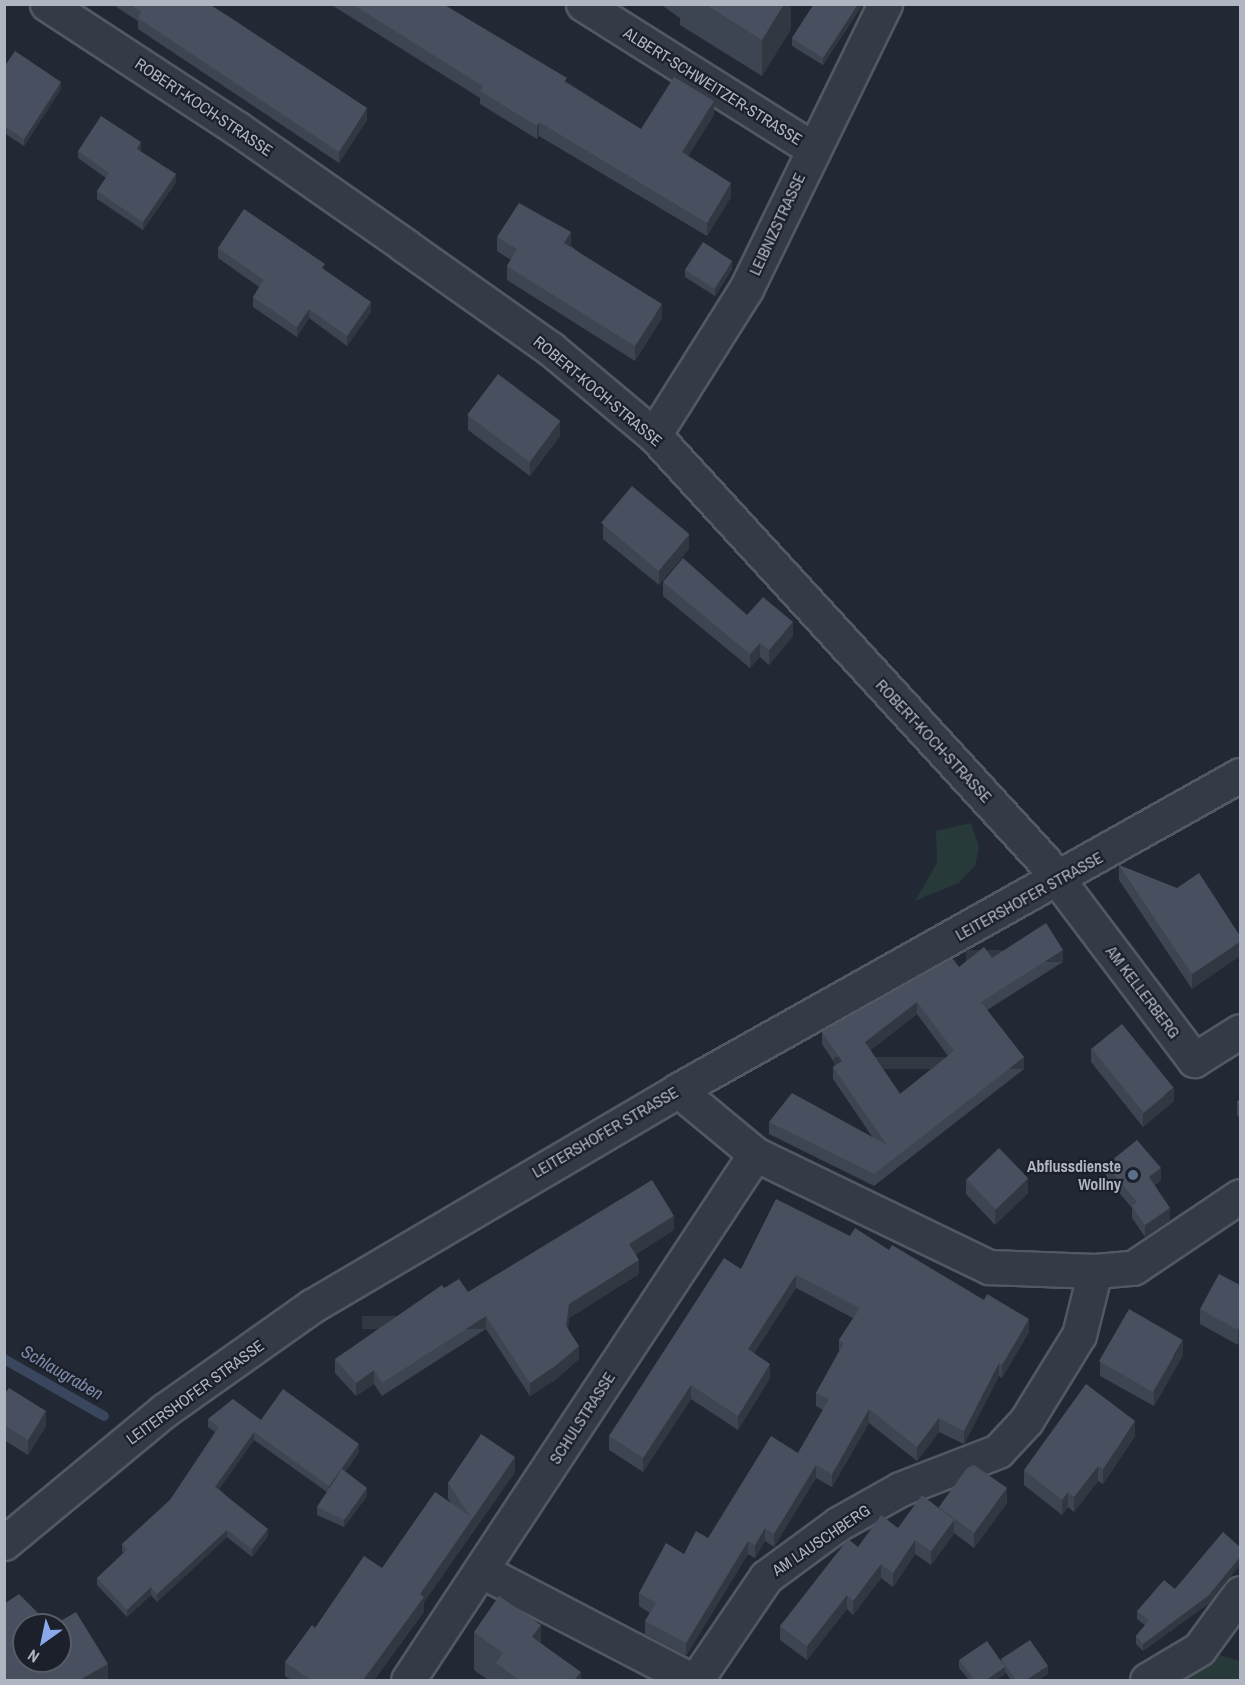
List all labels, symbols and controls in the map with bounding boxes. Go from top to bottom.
street label: ALBERT-SCHWEITZER-STRASSE [620,23,806,149]
street label: ROBERT-KOCH-STRASSE [132,54,276,160]
street label: LEIBNIZSTRASSE [745,170,809,278]
street label: ROBERT-KOCH-STRASSE [530,332,666,450]
street label: ROBERT-KOCH-STRASSE [872,675,996,807]
street label: LEITERSHOFER STRASSE [952,847,1106,945]
street label: AM KELLERBERG [1102,942,1184,1042]
street label: LEITERSHOFER STRASSE [529,1082,681,1182]
place label: Abflussdienste Wollny [1027,1156,1121,1194]
marker: Abflussdienste Wollny [1126,1168,1140,1182]
street label: LEITERSHOFER STRASSE [122,1336,268,1448]
water label: Schlaugraben [17,1341,107,1405]
street label: SCHULSTRASSE [545,1368,619,1468]
street label: AM LAUSCHBERG [768,1500,874,1580]
north arrow [12,1613,72,1673]
text: N [23,1645,43,1668]

